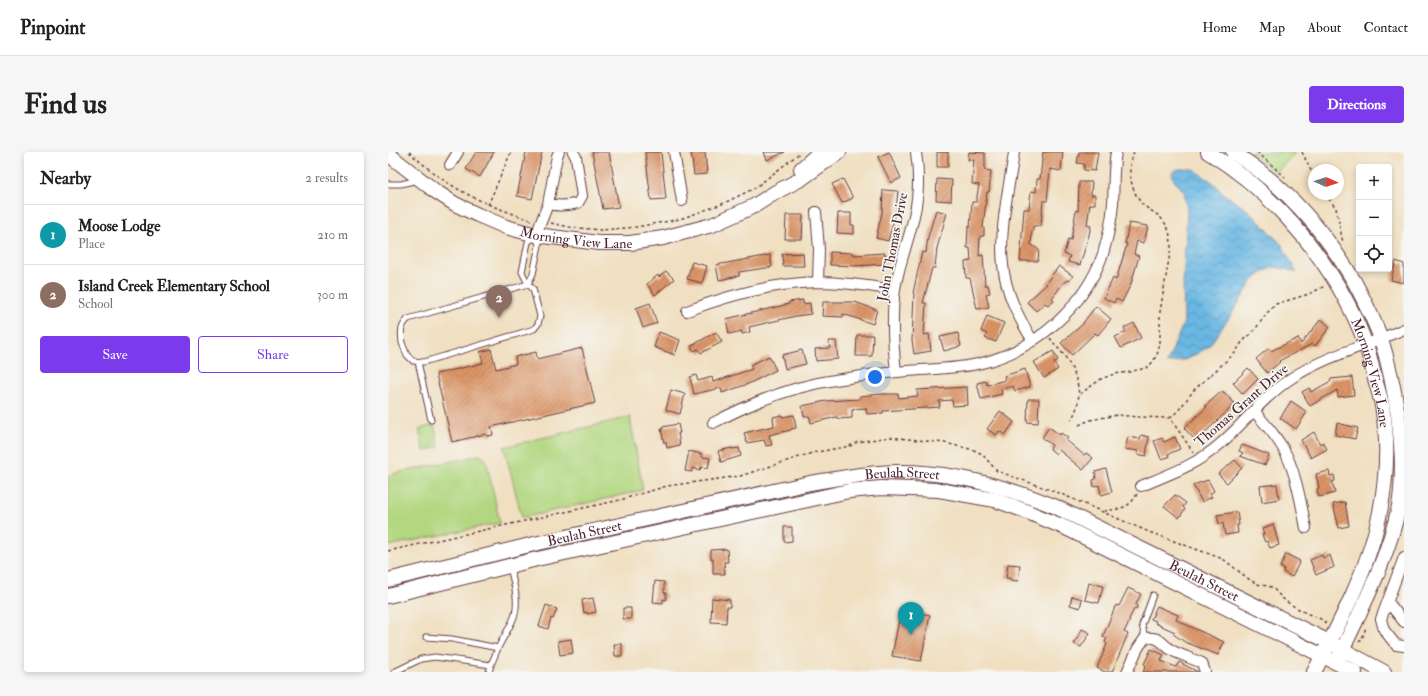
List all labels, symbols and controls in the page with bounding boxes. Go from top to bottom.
text: Pinpoint [20,16,85,40]
text: Home [1202,19,1237,36]
text: Map [1259,19,1285,36]
text: About [1307,19,1341,36]
text: Contact [1363,19,1408,36]
button: Directions [1309,86,1404,123]
text: Find us [24,87,107,122]
north arrow [1308,164,1344,200]
map controls [1356,164,1392,272]
button: + [1356,164,1392,200]
text: Nearby [40,168,91,189]
text: 2 results [305,170,348,186]
street label: John Thomas Drive [873,191,911,304]
button: − [1356,200,1392,236]
text: Moose Lodge [78,217,160,236]
street label: Morning View Lane [518,223,633,252]
text: 1 [51,227,55,243]
text: 210 m [317,227,348,243]
text: Place [78,236,105,252]
button: locate [1356,236,1392,272]
text: Island Creek Elementary School [78,277,270,296]
pin: 2 [486,285,512,318]
text: 2 [50,287,56,303]
text: 300 m [317,287,348,303]
text: School [78,296,113,312]
street label: Morning View Lane [1347,316,1393,429]
button: Save [40,336,190,373]
button: Share [198,336,348,373]
street label: Thomas Grant Drive [1191,360,1292,451]
your location [865,367,885,387]
street label: Beulah Street [864,464,941,484]
street label: Beulah Street [546,517,624,550]
street label: Beulah Street [1166,556,1242,605]
pin: 1 [898,602,924,635]

